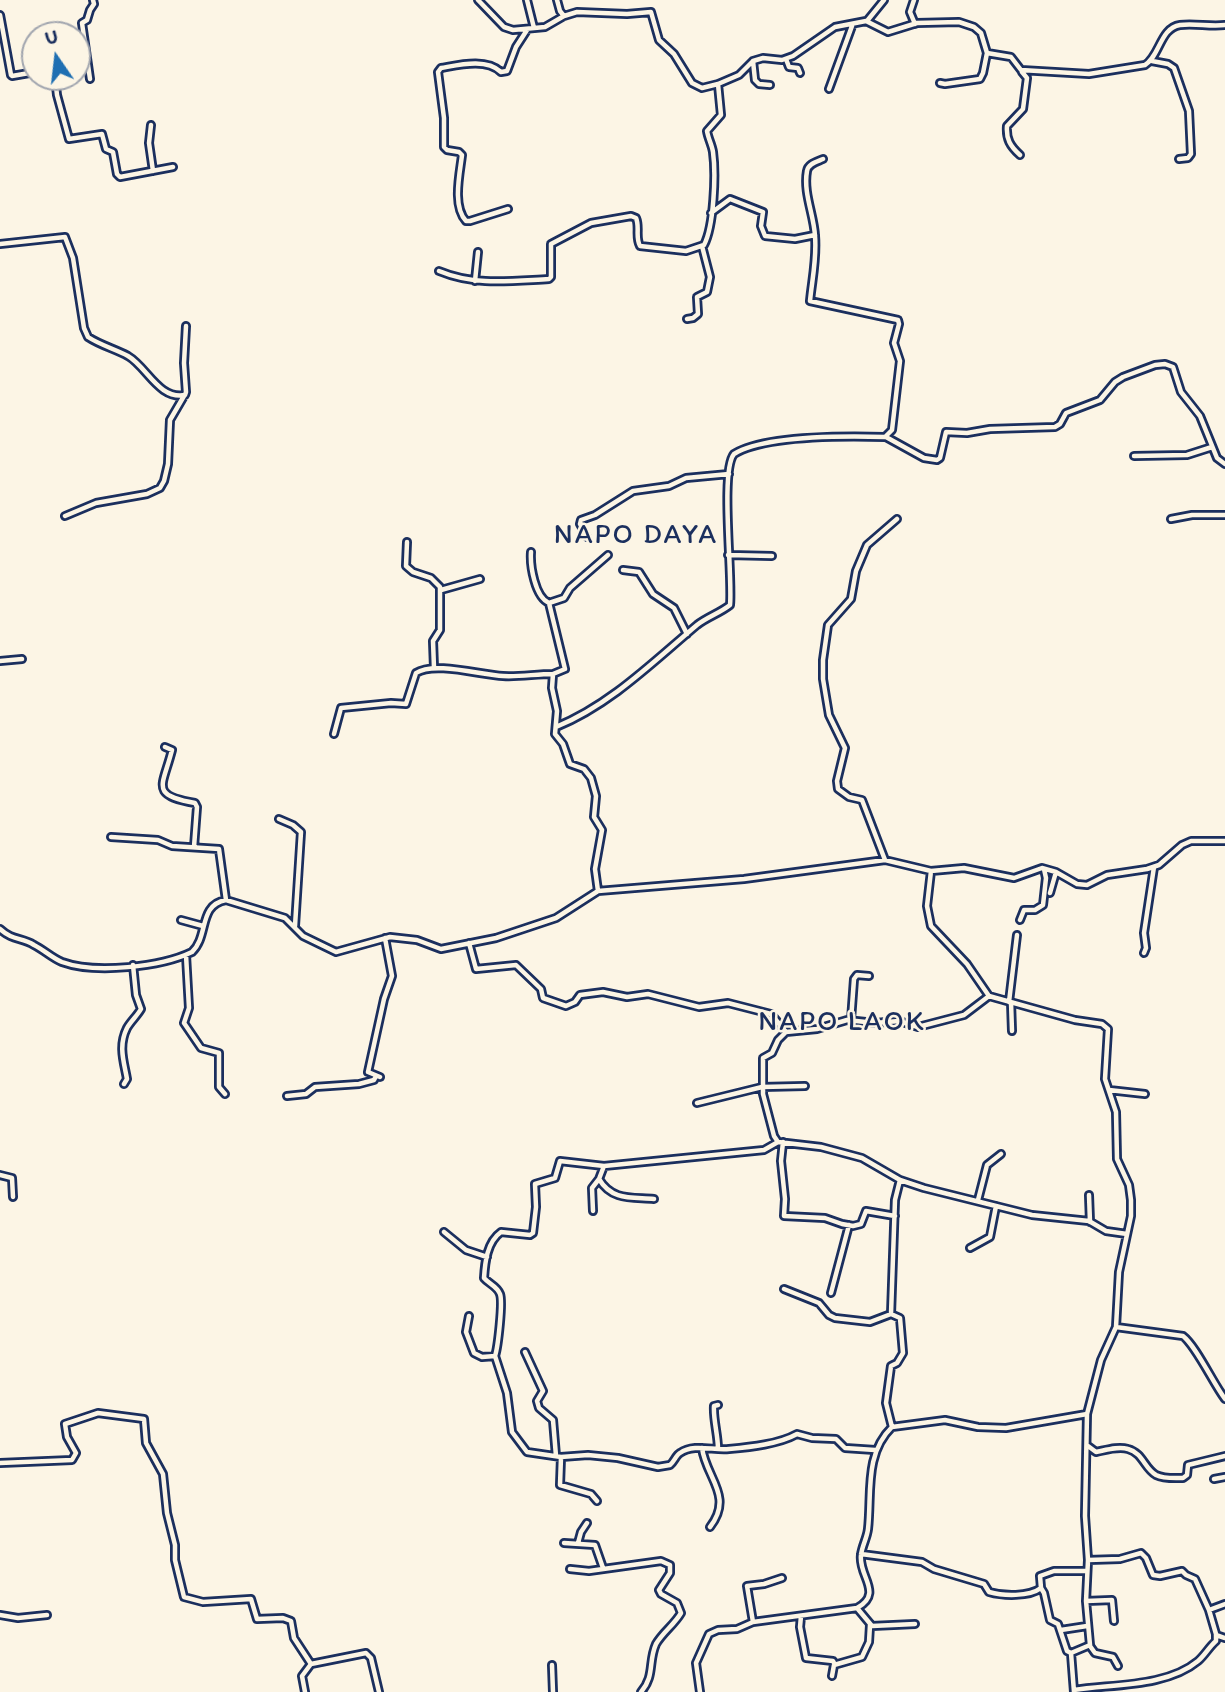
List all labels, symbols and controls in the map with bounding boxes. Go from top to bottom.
north arrow [21,21,91,91]
text: U [42,24,60,50]
district label: NAPO DAYA [553,519,719,553]
district label: NAPO LAOK [760,1006,924,1040]

